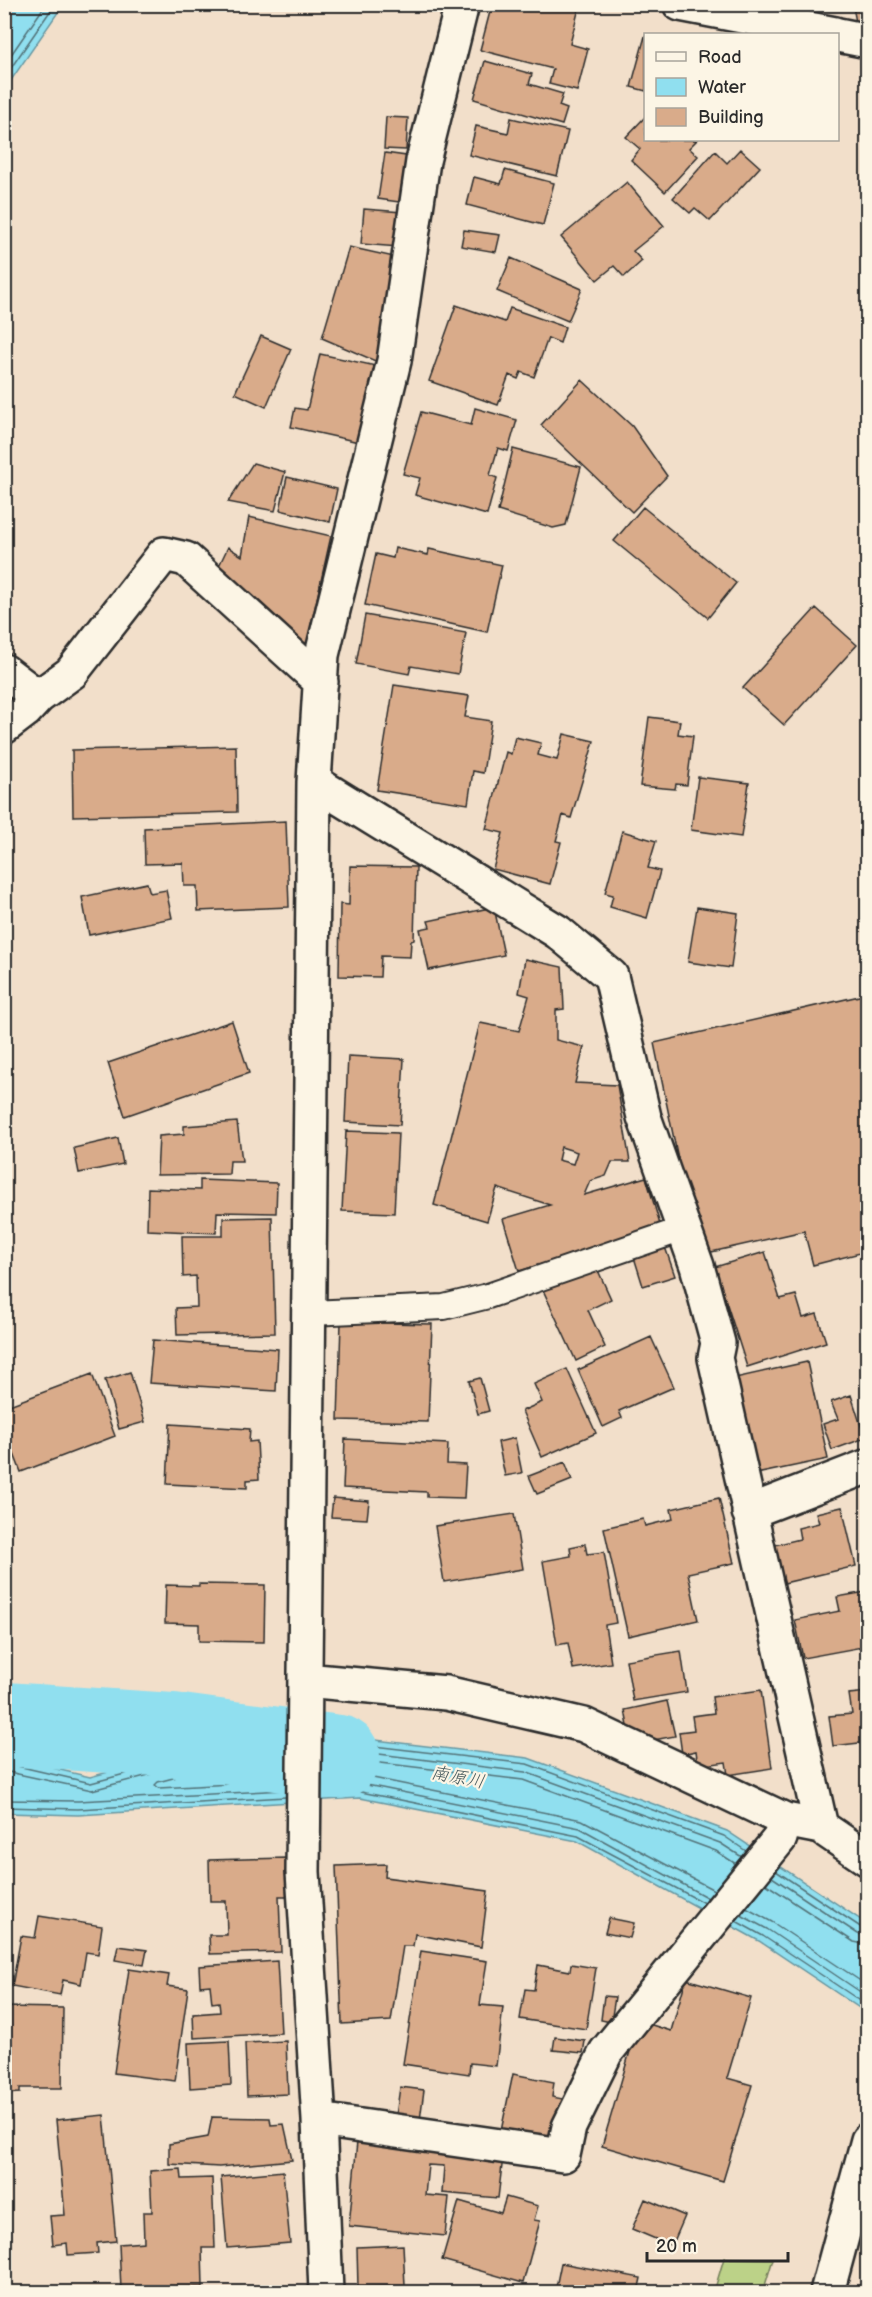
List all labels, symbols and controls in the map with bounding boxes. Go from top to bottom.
legend [644,33,839,141]
text: Road [698,47,742,68]
text: Water [698,77,746,98]
text: Building [698,107,764,128]
water label: 南原川 [429,1762,486,1793]
scale bar [647,2225,788,2263]
text: 20 m [656,2236,697,2257]

